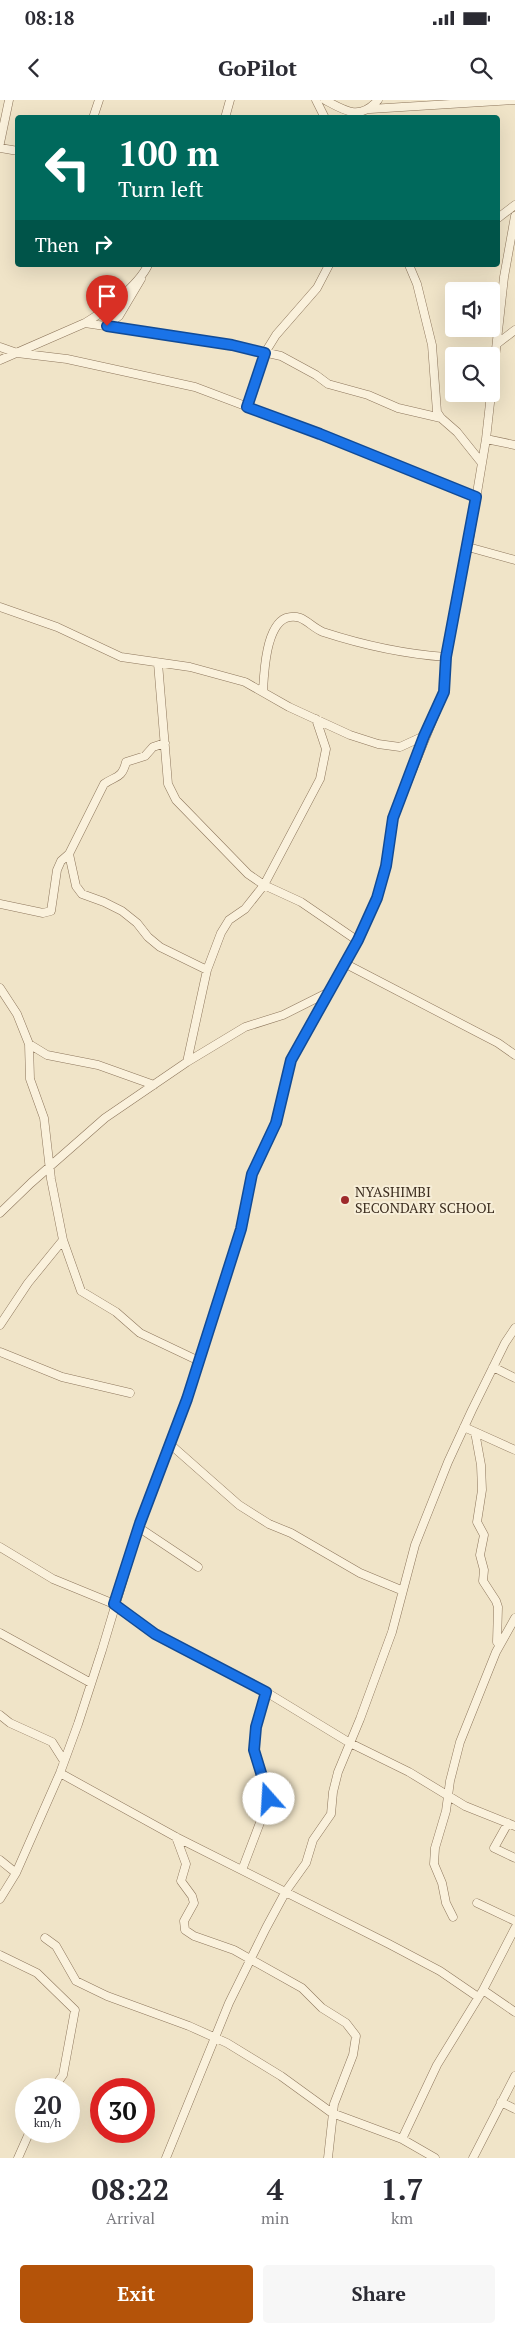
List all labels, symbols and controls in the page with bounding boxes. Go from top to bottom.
text: 08:18 [25,5,74,30]
text: GoPilot [218,53,297,82]
icon: back [20,54,48,82]
icon: search [467,54,495,82]
text: 100 m [118,130,219,176]
icon: left [35,135,100,200]
text: Turn left [118,174,204,203]
icon: right [89,230,117,258]
text: Then [35,232,79,257]
pin [86,275,128,326]
icon: arrive [93,282,121,310]
map controls [445,282,500,402]
button: sound [445,282,500,337]
button: search [445,347,500,402]
place label: NYASHIMBI SECONDARY SCHOOL [355,1182,495,1217]
marker: NYASHIMBI SECONDARY SCHOOL [339,1194,351,1206]
position arrow [242,1772,294,1824]
speed limit sign: 30 [90,2078,155,2143]
text: 20 [33,2088,62,2121]
text: km/h [34,2115,61,2130]
text: 08:22 [91,2169,170,2209]
text: 4 [267,2169,284,2209]
text: 1.7 [381,2169,423,2209]
text: Arrival [106,2207,155,2229]
text: min [261,2207,289,2229]
text: km [391,2207,413,2229]
button: Exit [20,2265,253,2323]
button: Share [263,2265,495,2323]

